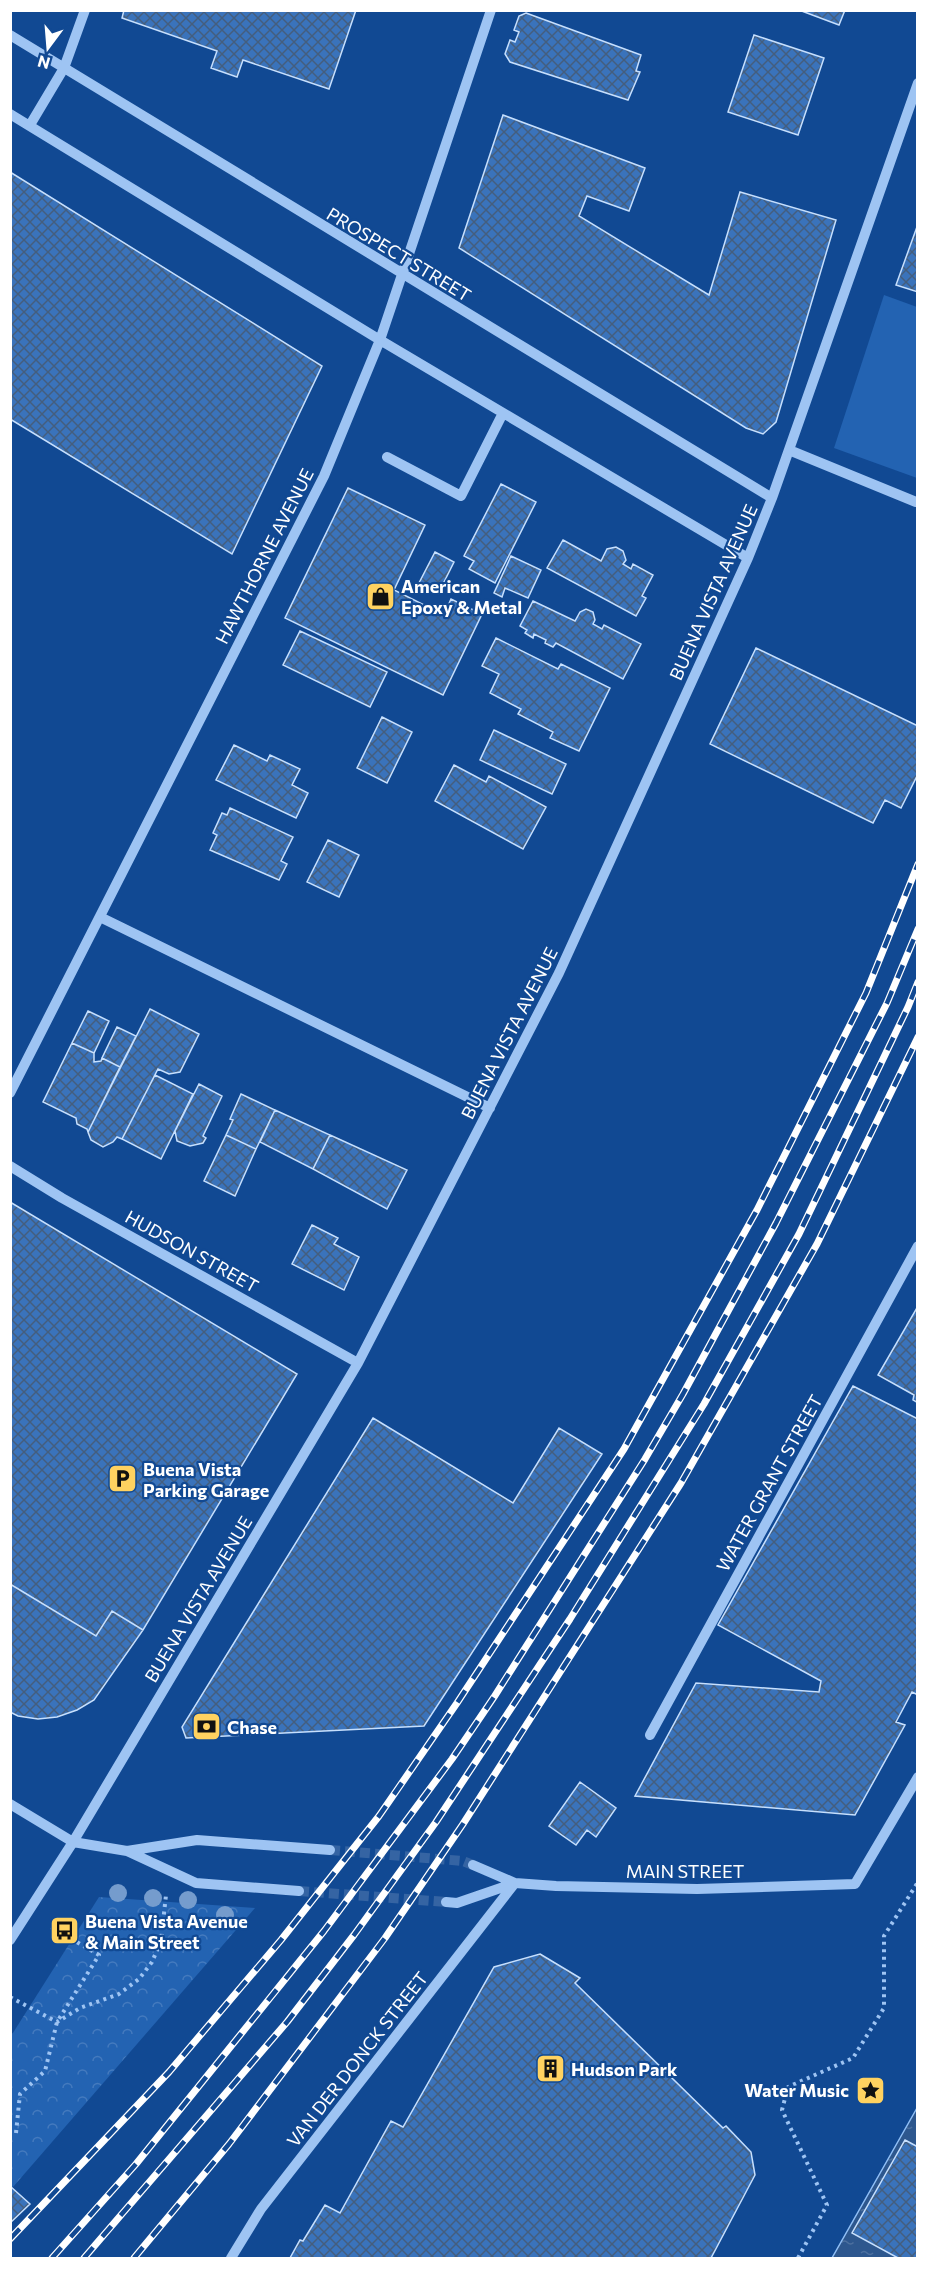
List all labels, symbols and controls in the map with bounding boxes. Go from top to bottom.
north arrow [18,18,78,78]
text: N [35,52,52,74]
street label: PROSPECT STREET [323,202,475,306]
street label: HAWTHORNE AVENUE [210,465,318,647]
street label: BUENA VISTA AVENUE [664,501,762,683]
place label: American Epoxy & Metal [401,575,522,618]
shop icon: American Epoxy & Metal [364,580,396,612]
street label: BUENA VISTA AVENUE [456,943,562,1123]
street label: HUDSON STREET [122,1205,262,1297]
street label: WATER GRANT STREET [711,1391,827,1575]
place label: Buena Vista Parking Garage [143,1458,269,1501]
parking icon: Buena Vista Parking Garage [106,1463,138,1495]
street label: BUENA VISTA AVENUE [140,1512,256,1686]
bank icon: Chase [190,1711,222,1743]
place label: Chase [227,1716,277,1738]
street label: MAIN STREET [626,1860,744,1882]
place label: Buena Vista Avenue & Main Street [85,1910,248,1953]
bus stop icon: Buena Vista Avenue & Main Street [48,1915,80,1947]
street label: VAN DER DONCK STREET [282,1967,432,2151]
building icon: Hudson Park [534,2053,566,2085]
place label: Hudson Park [571,2058,678,2080]
place icon: Water Music [854,2074,886,2106]
place label: Water Music [744,2079,849,2101]

